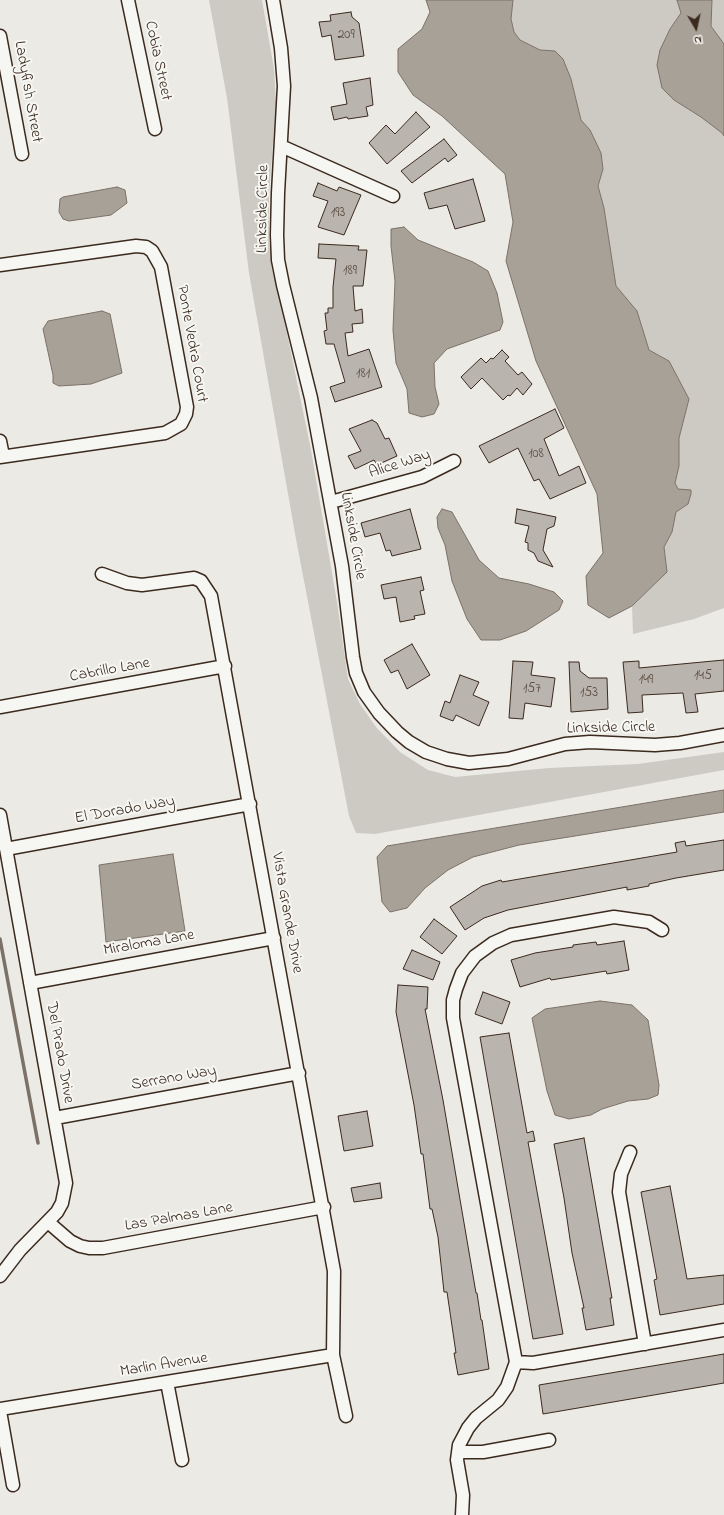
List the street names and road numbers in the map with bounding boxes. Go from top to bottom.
street label: Cobia Street [139,19,175,103]
street label: Ladyfish Street [9,40,45,144]
street label: Linkside Circle [254,165,274,253]
street label: Ponte Vedra Court [171,284,211,404]
street label: Alice Way [367,446,433,484]
street label: Linkside Circle [335,491,369,581]
street label: Cabrillo Lane [68,655,152,687]
street label: Linkside Circle [567,719,655,739]
street label: El Dorado Way [73,793,177,829]
street label: Vista Grande Drive [266,851,306,975]
street label: Miraloma Lane [102,927,196,961]
street label: Del Prado Drive [41,1001,77,1105]
street label: Serrano Way [130,1062,218,1096]
street label: Las Palmas Lane [124,1199,234,1237]
street label: Marlin Avenue [119,1350,209,1382]

